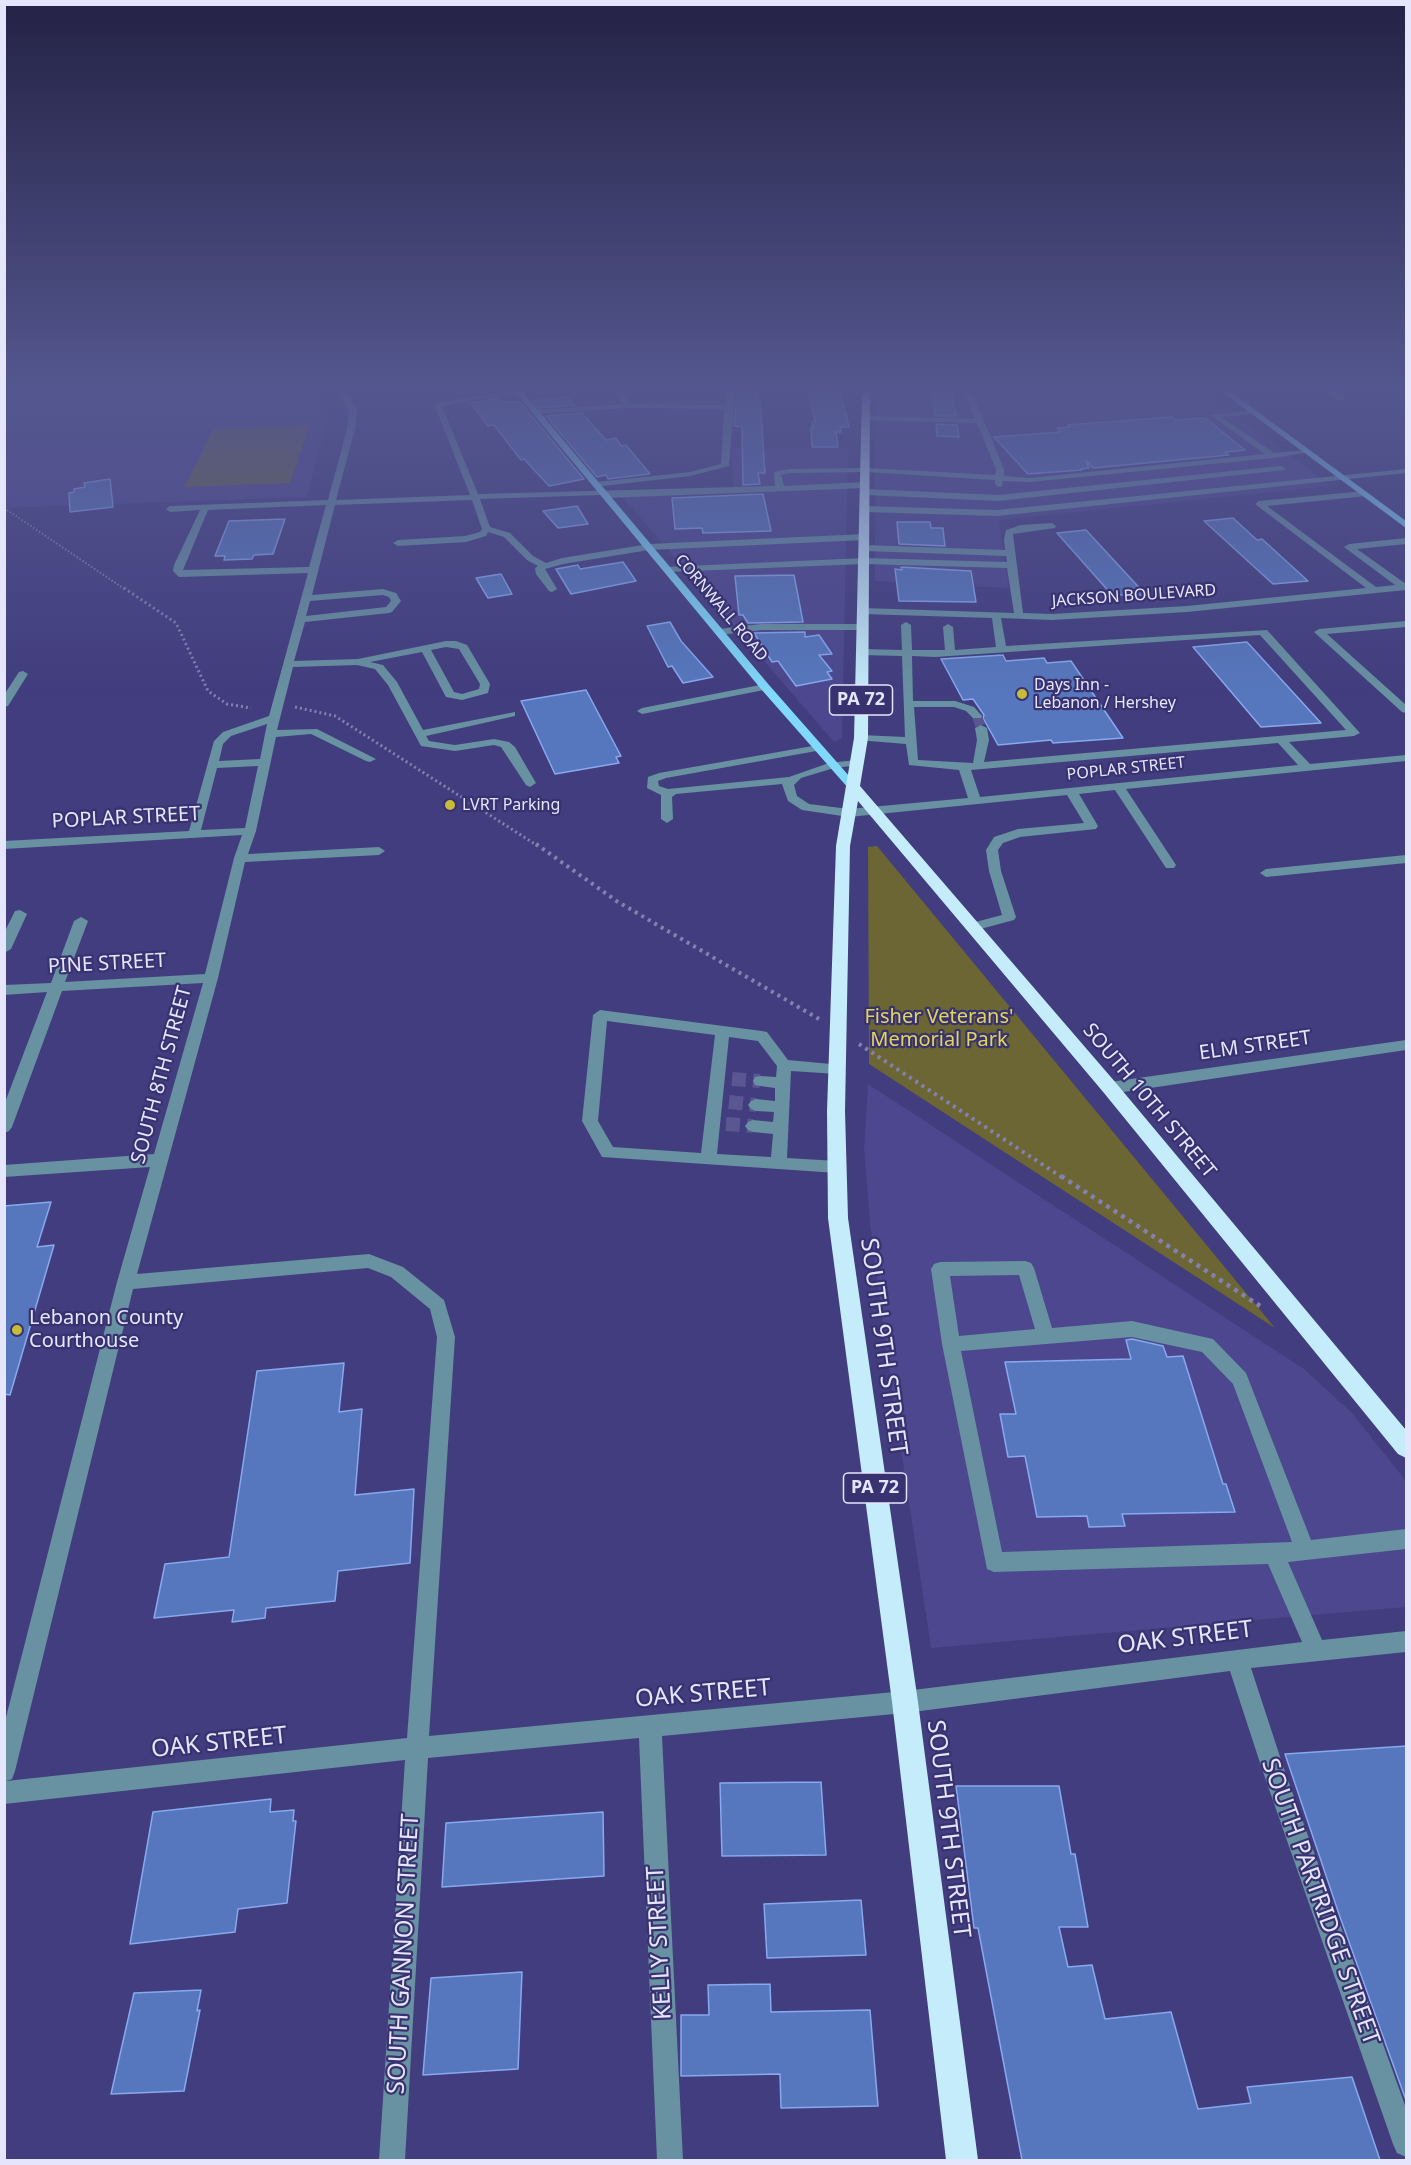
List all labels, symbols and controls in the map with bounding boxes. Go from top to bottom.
street label: CORNWALL ROAD [671,551,771,665]
street label: JACKSON BOULEVARD [1051,581,1217,611]
place label: Days Inn - Lebanon / Hershey [1034,675,1176,713]
road number: PA 72 [830,685,892,715]
marker: Days Inn - Lebanon / Hershey [1015,687,1029,701]
street label: POPLAR STREET [1066,753,1186,785]
place label: LVRT Parking [462,795,560,815]
marker: LVRT Parking [443,798,457,812]
street label: POPLAR STREET [51,802,201,834]
street label: PINE STREET [47,949,167,979]
street label: SOUTH 8TH STREET [127,984,197,1166]
park label: Fisher Veterans' Memorial Park [864,1005,1014,1052]
street label: SOUTH 10TH STREET [1077,1019,1221,1183]
street label: ELM STREET [1197,1026,1313,1066]
street label: SOUTH 9TH STREET [853,1236,913,1458]
place label: Lebanon County Courthouse [29,1306,183,1353]
marker: Lebanon County Courthouse [10,1323,24,1337]
road number: PA 72 [844,1473,906,1503]
street label: OAK STREET [1116,1615,1254,1661]
street label: OAK STREET [634,1674,772,1714]
street label: SOUTH 9TH STREET [920,1718,976,1940]
street label: OAK STREET [150,1722,288,1764]
street label: SOUTH PARTRIDGE STREET [1255,1755,1385,2049]
street label: SOUTH GANNON STREET [382,1813,426,2095]
street label: KELLY STREET [642,1865,678,2021]

